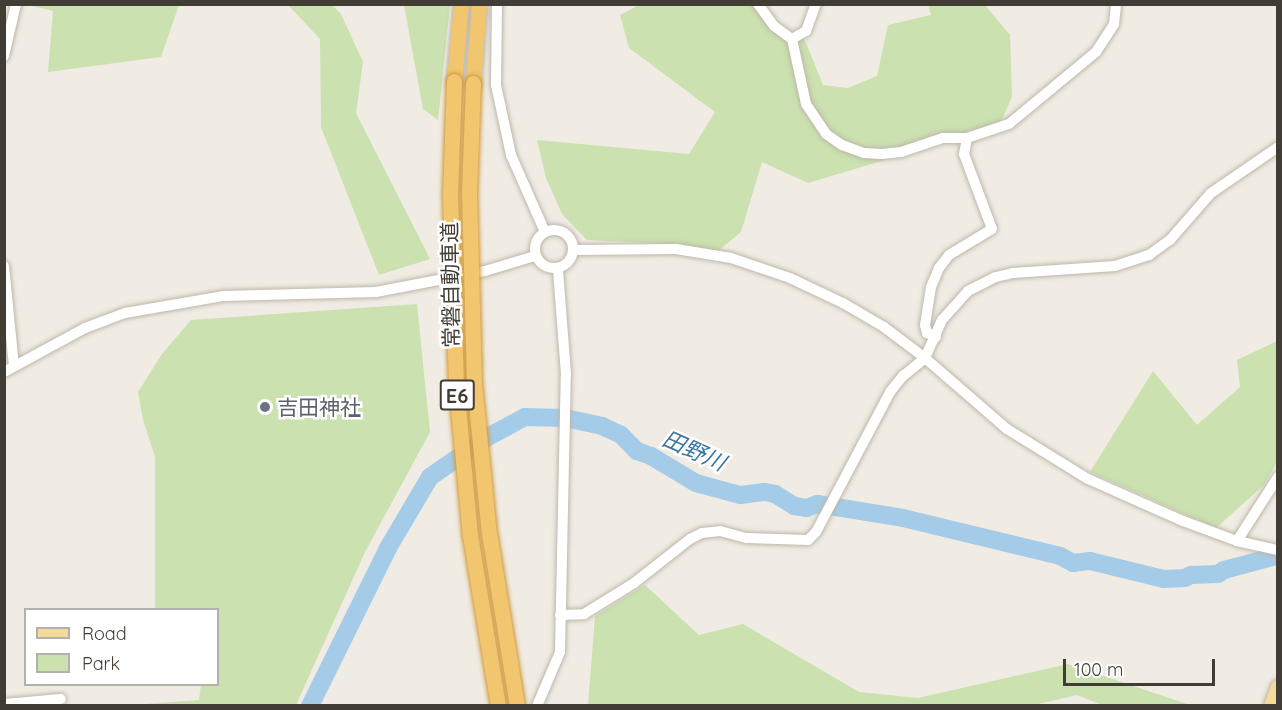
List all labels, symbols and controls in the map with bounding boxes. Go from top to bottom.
street label: 常磐自動車道 [436,222,464,348]
road number: E6 [439,378,475,412]
place label: 吉田神社 [277,394,361,420]
marker: 吉田神社 [258,400,272,414]
water label: 田野川 [658,426,730,476]
legend [24,608,219,686]
text: Road [82,622,127,645]
scale bar [1066,647,1218,685]
text: Park [82,652,120,675]
text: 100 m [1074,658,1123,681]

